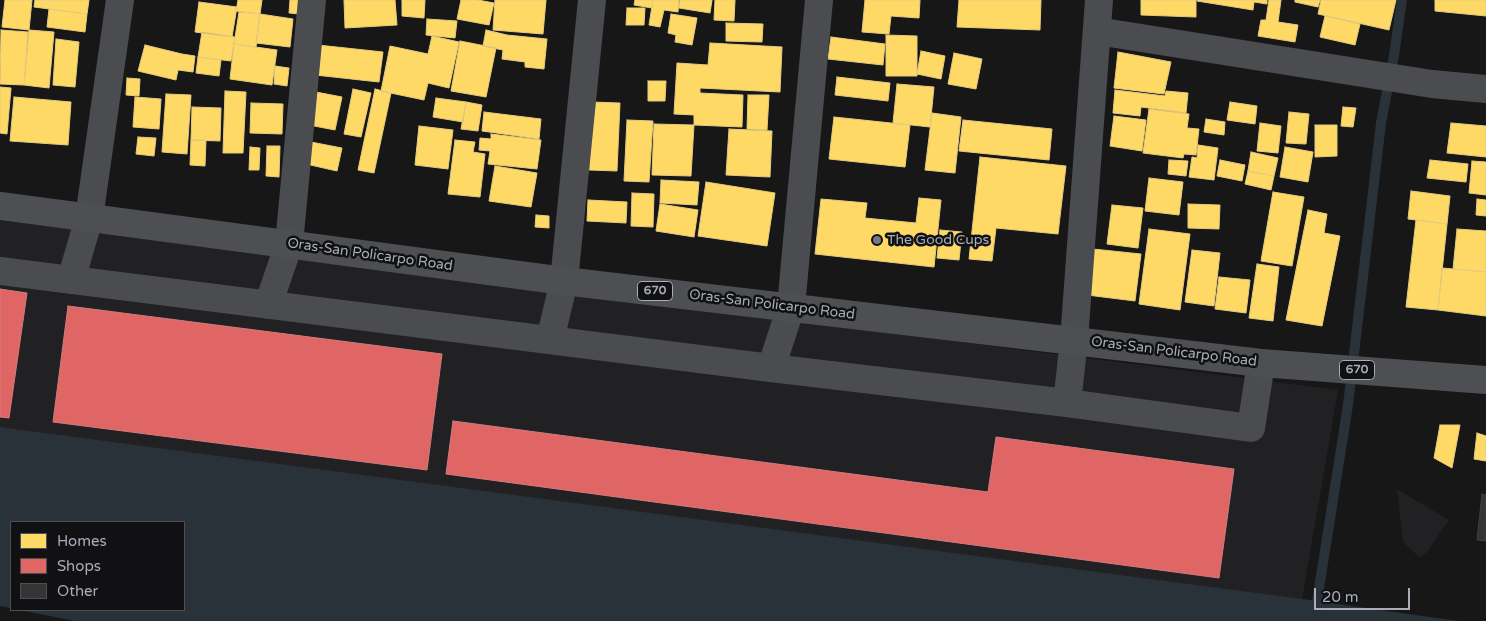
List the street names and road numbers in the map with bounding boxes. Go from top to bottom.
street label: Oras-San Policarpo Road [286,235,454,275]
road number: 670 [638,282,672,300]
street label: Oras-San Policarpo Road [688,286,856,324]
street label: Oras-San Policarpo Road [1090,333,1258,371]
road number: 670 [1340,360,1374,380]

